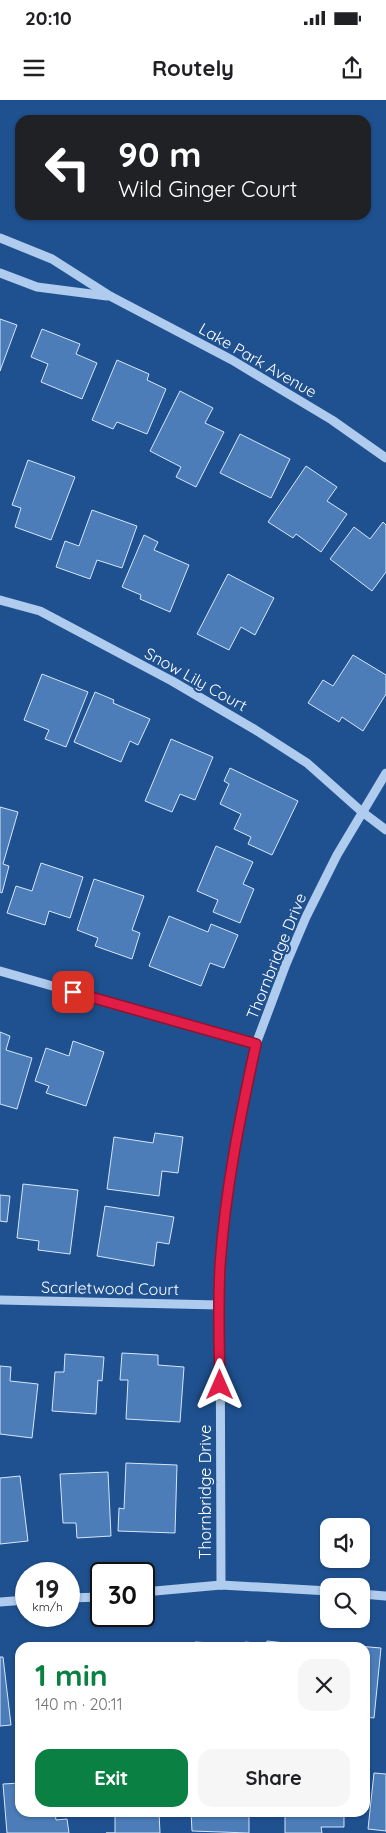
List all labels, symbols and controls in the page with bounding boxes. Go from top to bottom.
text: 20:10 [25,6,72,30]
icon: menu [20,54,48,82]
text: Routely [152,54,234,82]
icon: share [338,54,366,82]
text: 90 m [118,132,201,176]
icon: left [35,135,100,200]
text: Wild Ginger Court [118,175,297,203]
street label: Lake Park Avenue [195,318,321,402]
street label: Snow Lily Court [141,643,251,715]
street label: Thornbridge Drive [242,890,310,1022]
pin [52,971,94,1013]
icon: arrive [59,978,87,1006]
street label: Scarletwood Court [41,1277,179,1299]
position arrow [193,1358,245,1410]
street label: Thornbridge Drive [195,1425,215,1559]
map controls [320,1518,370,1628]
button: sound [320,1518,370,1568]
speed limit sign: 30 [90,1562,155,1627]
text: 19 [36,1573,59,1604]
button: search [320,1578,370,1628]
text: km/h [32,1599,63,1614]
text: 1 min [35,1656,108,1694]
button: close [298,1659,350,1711]
text: 140 m · 20:11 [35,1694,123,1714]
button: Exit [35,1749,188,1807]
button: Share [198,1749,350,1807]

